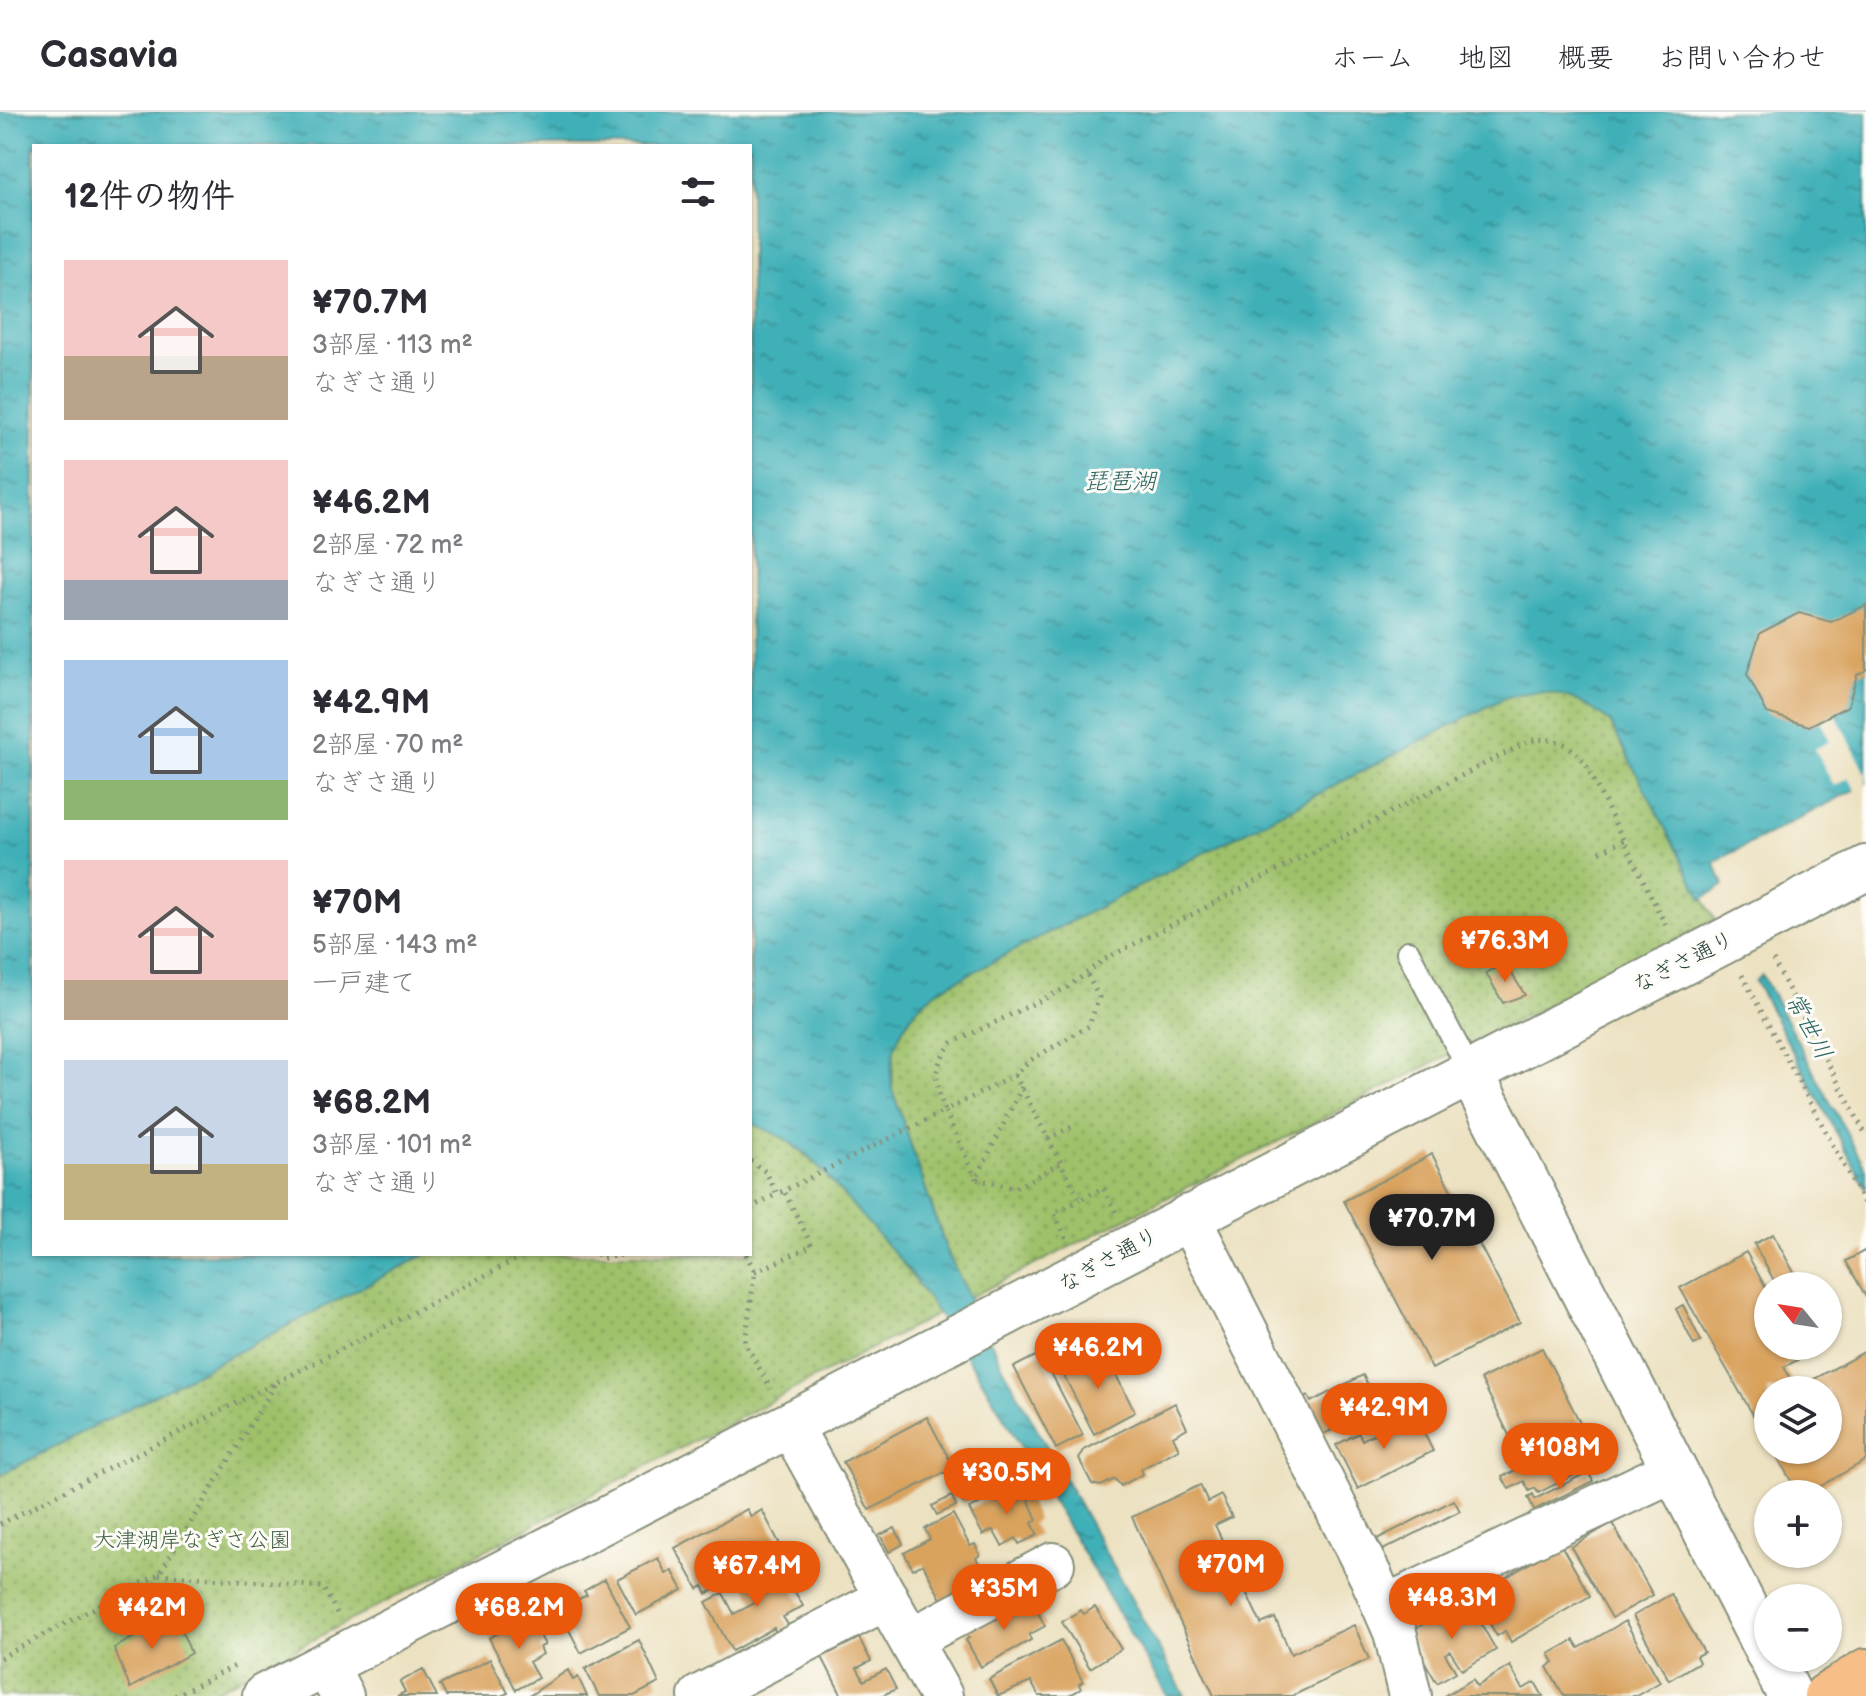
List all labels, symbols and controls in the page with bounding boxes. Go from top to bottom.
text: Casavia [40,33,178,78]
text: ホーム [1331,42,1414,75]
text: 地図 [1458,42,1514,75]
text: 概要 [1558,42,1614,75]
text: お問い合わせ [1658,42,1826,75]
icon: filters [676,170,720,214]
text: 12件の物件 [64,176,235,217]
text: ¥70.7M [312,282,428,323]
icon: home [128,292,224,388]
text: 3部屋 · 113 m² [312,330,473,361]
text: なぎさ通り [312,368,442,399]
water label: 琵琶湖 [1084,467,1158,496]
text: ¥46.2M [312,482,431,523]
icon: home [128,492,224,588]
text: 2部屋 · 72 m² [312,530,463,561]
text: なぎさ通り [312,568,442,599]
text: ¥42.9M [312,682,430,723]
icon: home [128,692,224,788]
text: 2部屋 · 70 m² [312,730,463,761]
text: なぎさ通り [312,768,442,799]
text: ¥70M [312,882,402,923]
icon: home [128,892,224,988]
pin: ¥76.3M [1440,916,1570,984]
street label: なぎさ通り [1629,925,1739,999]
text: ¥76.3M [1460,926,1550,957]
text: 5部屋 · 143 m² [312,930,478,961]
text: 一戸建て [312,968,416,999]
water label: 常世川 [1779,988,1838,1065]
text: ¥68.2M [312,1082,431,1123]
icon: home [128,1092,224,1188]
text: 3部屋 · 101 m² [312,1130,472,1161]
text: なぎさ通り [312,1168,442,1199]
pin: ¥70.7M [1367,1194,1497,1262]
text: ¥70.7M [1387,1204,1477,1235]
street label: なぎさ通り [1054,1222,1163,1299]
north arrow [1754,1272,1842,1360]
map controls [1754,1272,1842,1672]
pin: ¥46.2M [1033,1323,1163,1391]
text: ¥46.2M [1053,1333,1143,1364]
button: layers [1754,1376,1842,1464]
pin: ¥42.9M [1319,1383,1449,1451]
text: ¥42.9M [1339,1393,1429,1424]
pin: ¥108M [1504,1423,1616,1491]
text: ¥108M [1519,1433,1601,1464]
pin: ¥30.5M [942,1448,1072,1516]
text: ¥30.5M [962,1458,1052,1489]
button: + [1754,1480,1842,1568]
park label: 大津湖岸なぎさ公園 [93,1527,291,1554]
pin: ¥70M [1184,1540,1278,1608]
pin: ¥67.4M [692,1541,822,1609]
text: ¥70M [1197,1550,1265,1581]
text: ¥67.4M [712,1551,802,1582]
pin: ¥35M [957,1564,1051,1632]
pin: ¥48.3M [1387,1573,1517,1641]
text: ¥35M [970,1574,1038,1605]
pin: ¥42M [105,1583,199,1651]
pin: ¥68.2M [454,1583,584,1651]
text: ¥48.3M [1407,1583,1497,1614]
button: − [1754,1584,1842,1672]
text: ¥42M [117,1593,187,1624]
text: ¥68.2M [473,1593,565,1624]

